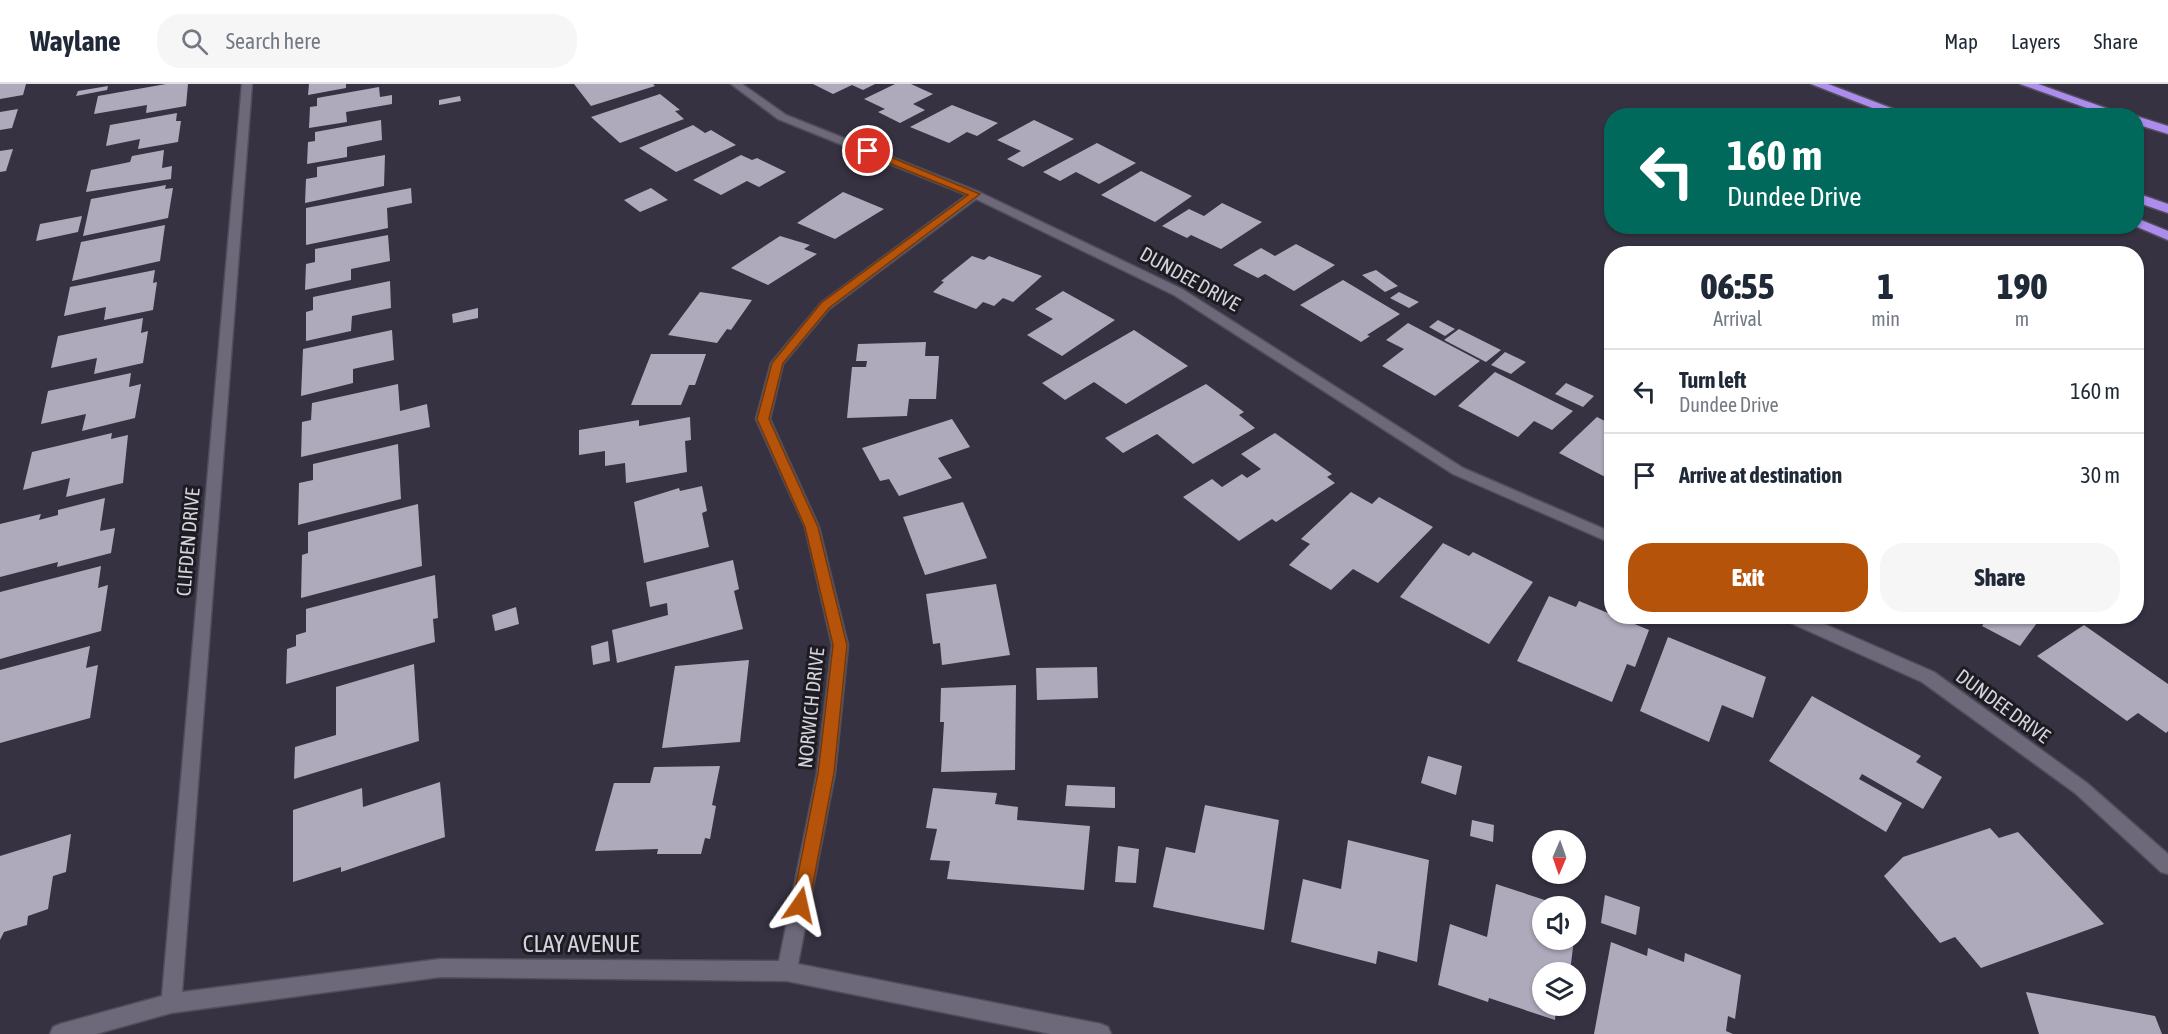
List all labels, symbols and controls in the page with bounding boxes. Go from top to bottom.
search box [157,14,577,68]
text: Waylane [30,25,121,57]
icon: search [178,25,211,58]
text: Search here [226,28,321,54]
text: Map [1944,29,1978,53]
text: Layers [2011,29,2061,53]
text: Share [2094,29,2138,53]
pin [842,125,893,176]
text: 160 m [1727,131,1822,179]
icon: left [1628,132,1706,210]
icon: arrive [851,134,884,167]
text: Dundee Drive [1727,181,1862,212]
street label: DUNDEE DRIVE [1136,242,1245,316]
text: 06:55 [1701,265,1775,307]
text: 1 [1877,265,1894,307]
text: 190 [1997,265,2047,307]
text: Arrival [1713,307,1762,330]
text: min [1871,307,1900,330]
text: m [2015,307,2029,330]
text: Turn left [1679,367,1746,393]
icon: left [1628,375,1661,408]
text: 160 m [2070,378,2120,404]
text: Dundee Drive [1679,393,1779,416]
icon: arrive [1628,459,1661,492]
text: Arrive at destination [1679,462,1842,488]
text: 30 m [2080,462,2120,488]
street label: CLIFDEN DRIVE [171,486,204,597]
button: Exit [1628,543,1868,612]
button: Share [1880,543,2120,612]
street label: NORWICH DRIVE [793,646,828,769]
street label: DUNDEE DRIVE [1952,664,2055,748]
north arrow [1532,830,1586,884]
map controls [1532,830,1586,1016]
position arrow [768,873,832,937]
button: sound [1532,896,1586,950]
street label: CLAY AVENUE [523,930,639,957]
button: layers [1532,962,1586,1016]

